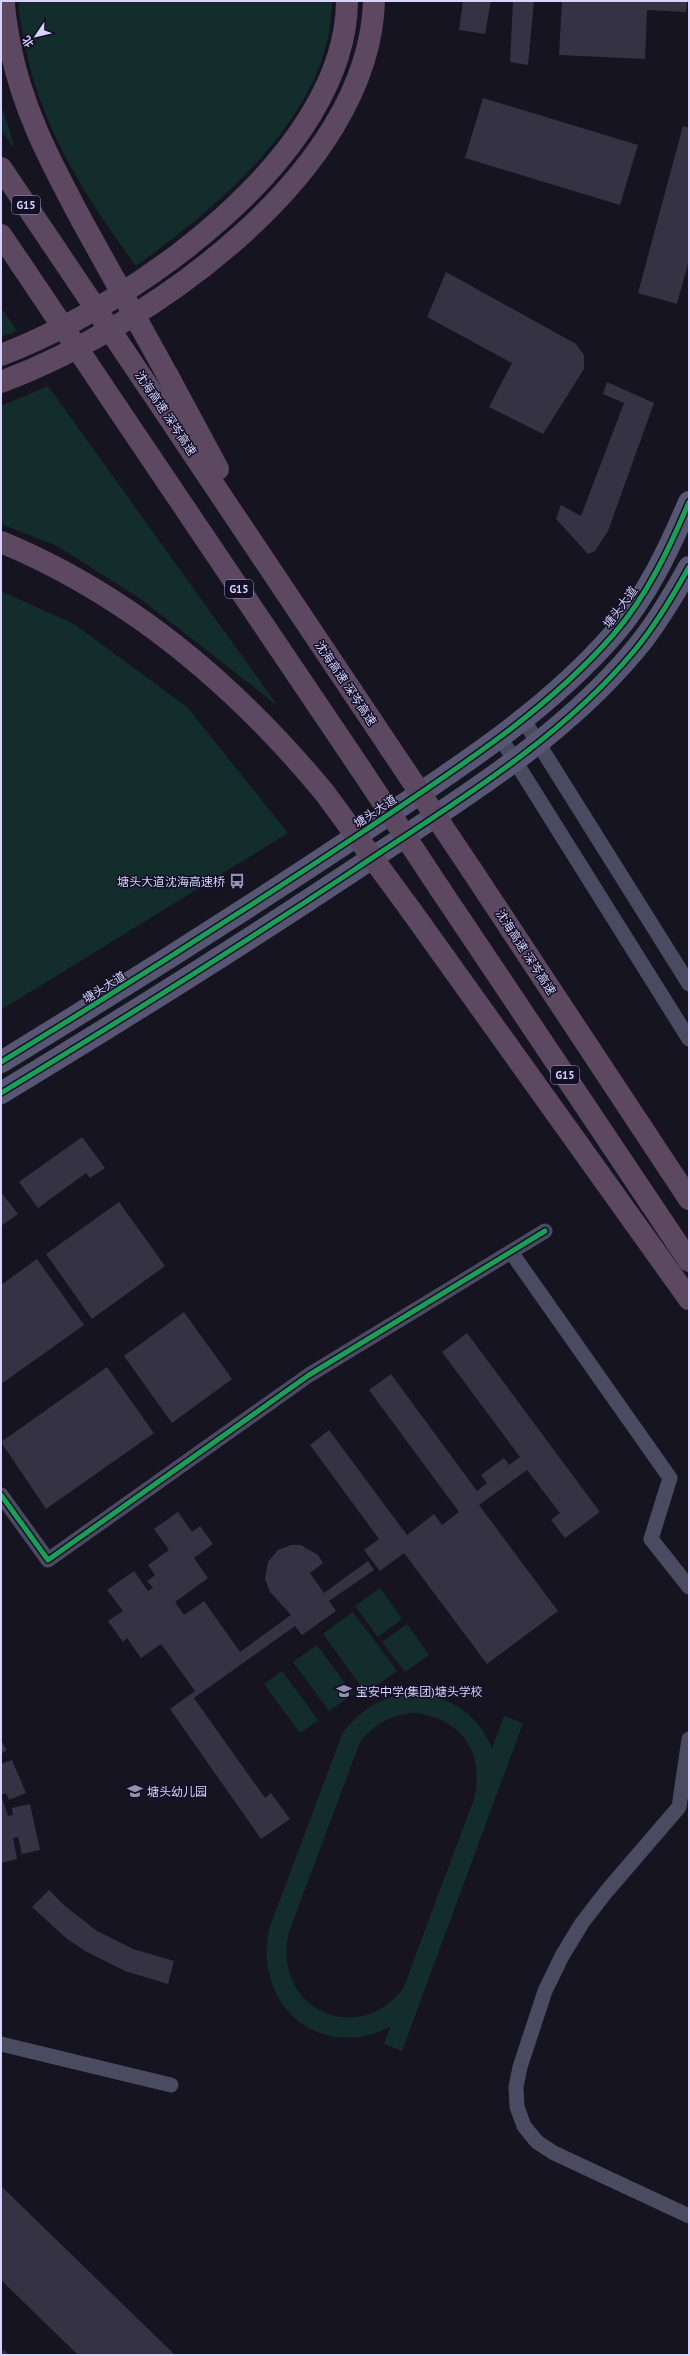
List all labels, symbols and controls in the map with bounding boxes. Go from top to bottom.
north arrow [16,16,56,56]
text: 北 [19,33,37,50]
road number: G15 [12,196,40,214]
street label: 沈海高速 深岑高速 [132,368,200,458]
road number: G15 [225,580,253,598]
street label: 塘头大道 [600,583,640,631]
street label: 沈海高速 深岑高速 [312,638,380,728]
street label: 塘头大道 [351,791,399,831]
bus stop icon: 塘头大道沈海高速桥 [228,872,246,890]
place label: 塘头大道沈海高速桥 [117,874,225,889]
street label: 沈海高速 深岑高速 [493,906,559,998]
street label: 塘头大道 [80,968,128,1006]
road number: G15 [551,1066,579,1084]
school or university icon: 宝安中学(集团)塘头学校 [335,1682,353,1700]
place label: 宝安中学(集团)塘头学校 [356,1684,483,1699]
school or university icon: 塘头幼儿园 [126,1782,144,1800]
place label: 塘头幼儿园 [147,1784,207,1799]

